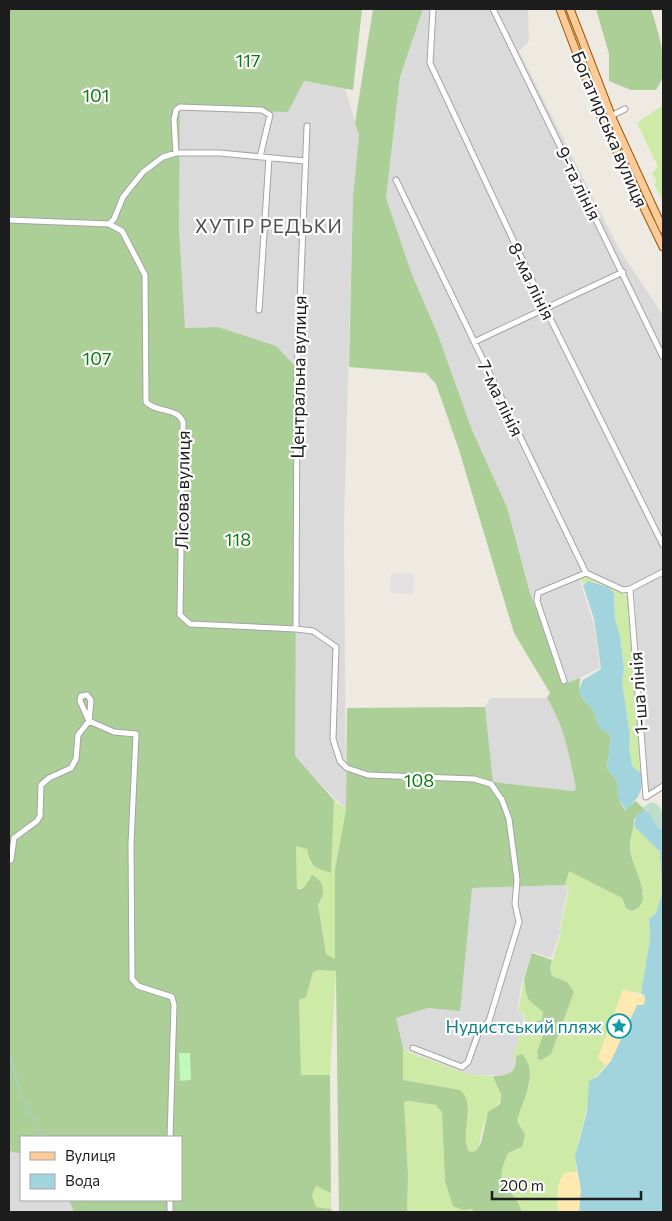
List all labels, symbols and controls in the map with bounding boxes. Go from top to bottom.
street label: Богатирська вулиця [567,47,653,211]
park label: 117 [236,49,260,71]
park label: 101 [82,84,110,106]
street label: 9-та лінія [552,143,606,223]
district label: ХУТІР РЕДЬКИ [195,214,343,237]
street label: 8-ма лінія [504,239,560,323]
street label: Центральна вулиця [286,295,310,459]
park label: 107 [83,347,111,369]
street label: 7-ма лінія [473,356,529,440]
street label: Лісова вулиця [170,430,194,550]
park label: 118 [225,528,251,550]
street label: 1-ша лінія [624,651,652,735]
park label: 108 [404,769,434,791]
place icon: Нудистський пляж [606,1013,632,1039]
place label: Нудистський пляж [445,1015,602,1037]
legend [20,1136,182,1201]
text: Вулиця [65,1146,116,1164]
scale bar [492,1168,641,1200]
text: Вода [65,1171,100,1189]
text: 200 m [500,1176,544,1194]

